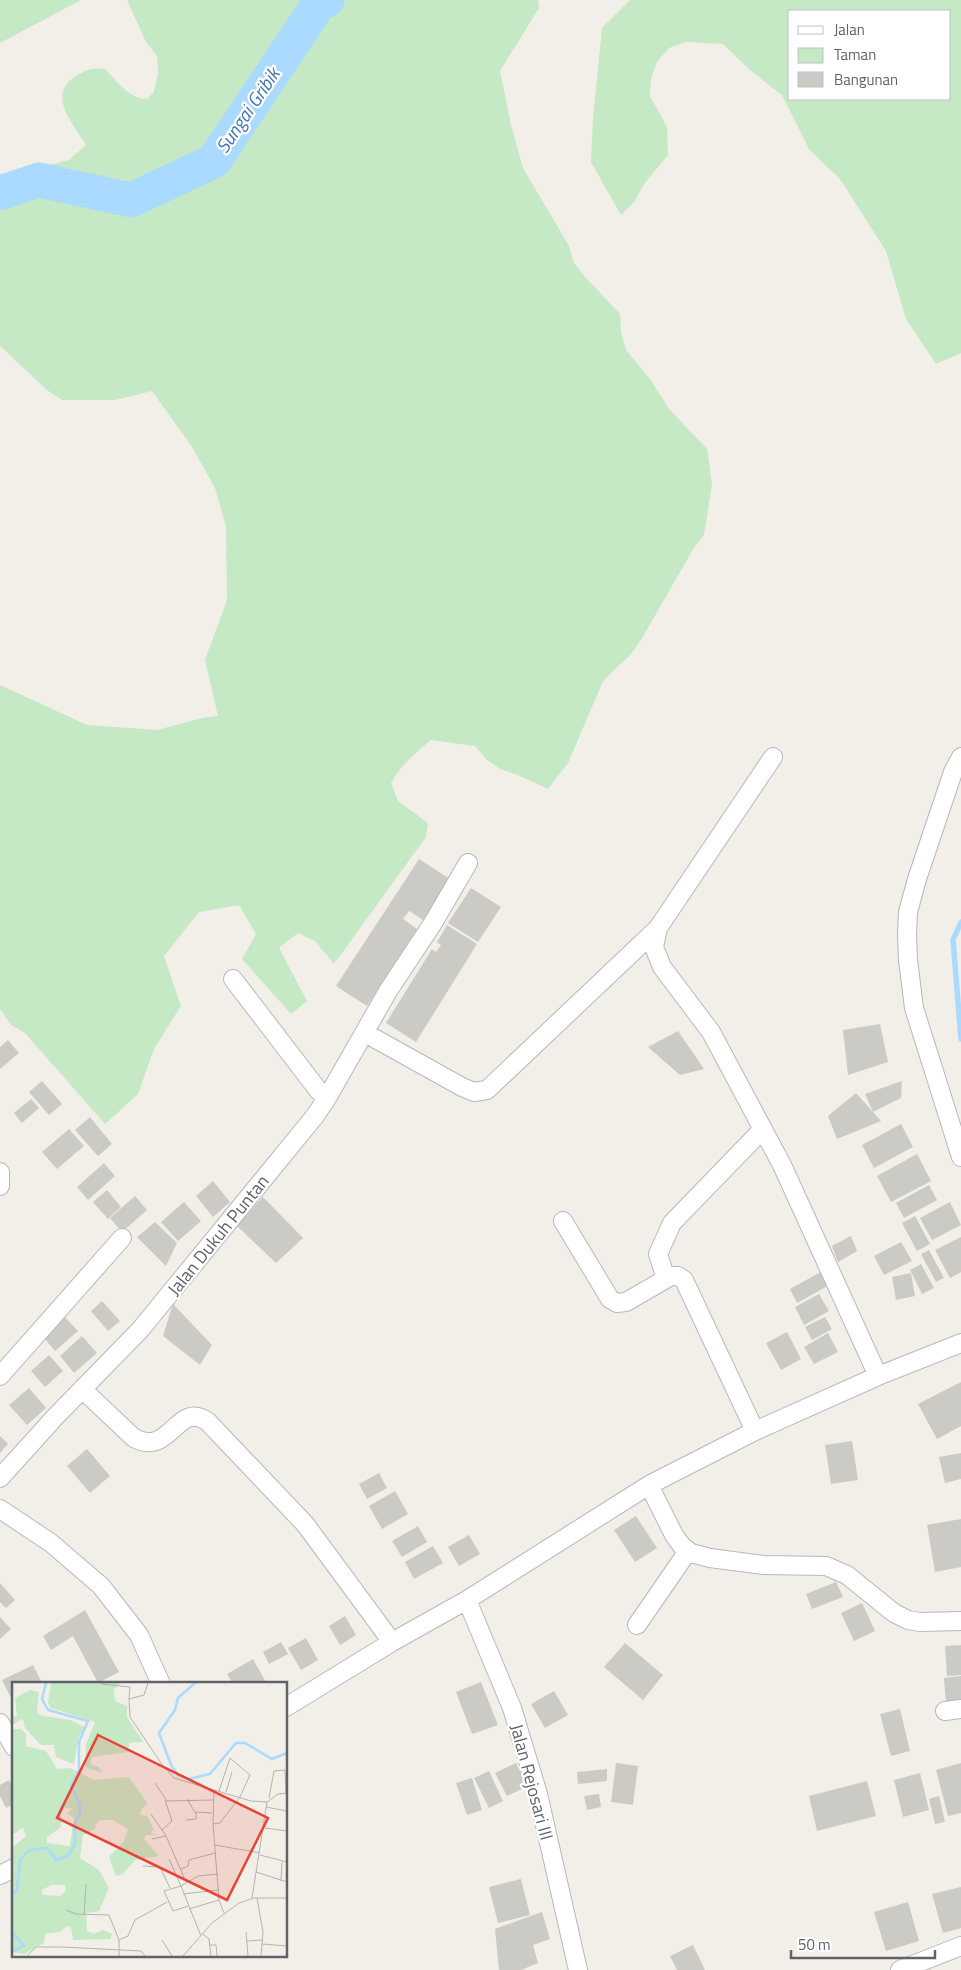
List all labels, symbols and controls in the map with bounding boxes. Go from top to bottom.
legend [788,10,951,100]
text: Jalan [834,18,865,41]
text: Taman [834,43,876,66]
water label: Sungai Gribik [208,59,288,159]
text: Bangunan [834,68,898,91]
street label: Jalan Dukuh Puntan [161,1169,275,1301]
inset map [12,1682,288,1958]
street label: Jalan Rejosari III [504,1721,560,1843]
scale bar [791,1928,935,1960]
text: 50 m [798,1933,831,1956]

